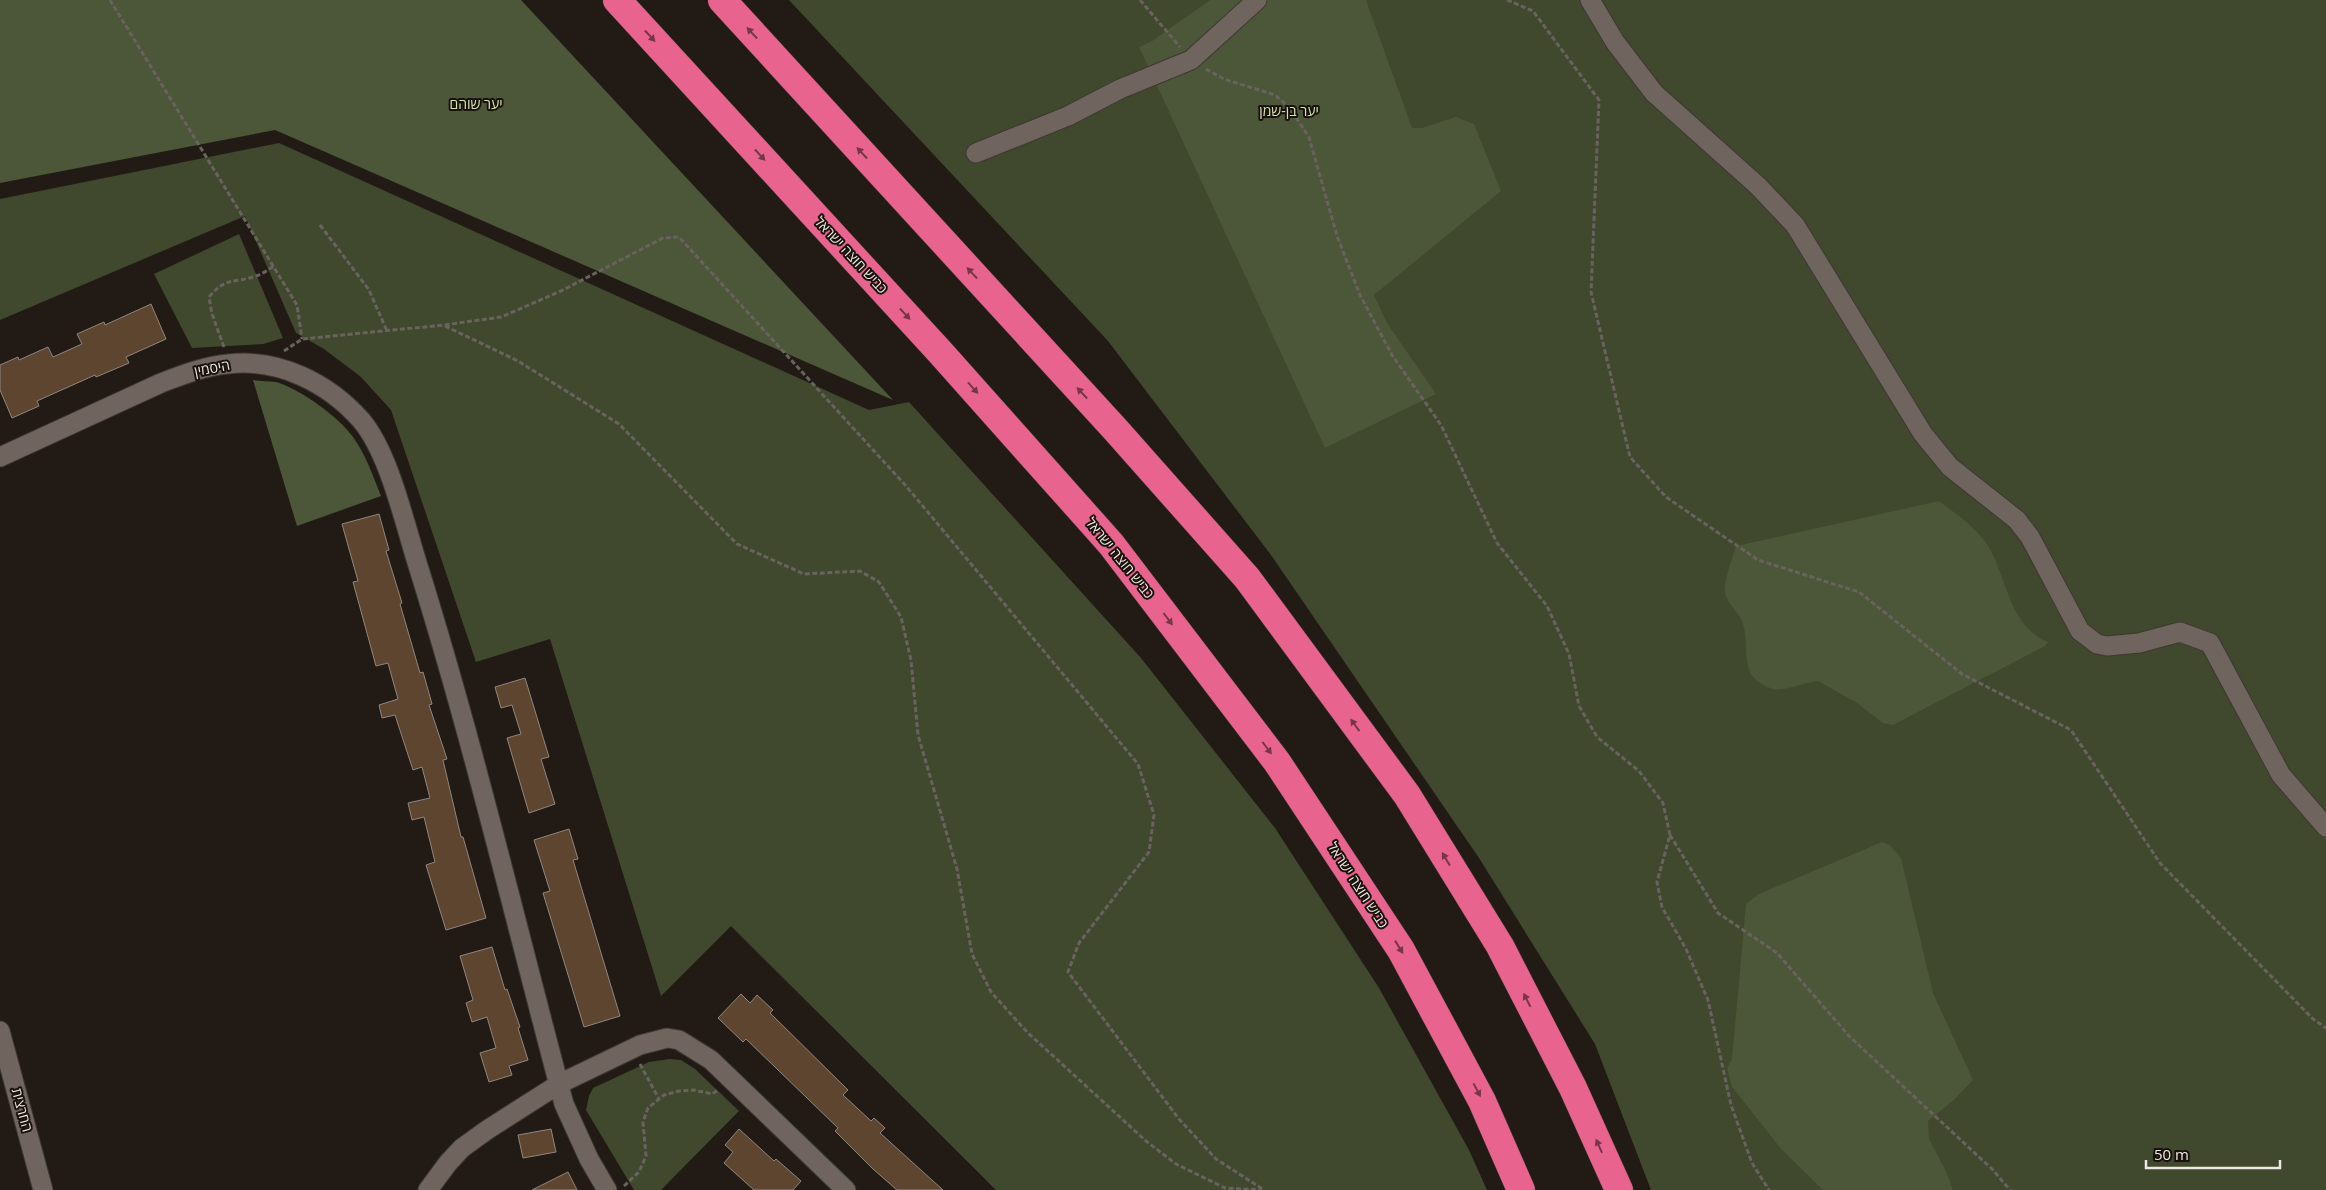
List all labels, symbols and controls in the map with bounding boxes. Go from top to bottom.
one-way arrow [746,28,758,40]
one-way arrow [644,29,655,42]
park label: יער שוהם [449,94,503,113]
park label: יער בן-שמן [1259,101,1319,120]
one-way arrow [856,148,868,160]
one-way arrow [754,149,766,161]
street label: כביש חוצה ישראל [811,212,892,297]
one-way arrow [966,267,978,279]
one-way arrow [899,307,911,319]
street label: היסמין [192,355,231,380]
one-way arrow [967,382,979,394]
one-way arrow [1076,387,1088,399]
street label: כביש חוצה ישראל [1082,513,1159,602]
one-way arrow [1163,612,1173,626]
one-way arrow [1350,718,1360,732]
one-way arrow [1261,741,1272,754]
street label: כביש חוצה ישראל [1324,838,1393,932]
one-way arrow [1442,852,1451,865]
one-way arrow [1394,941,1404,954]
one-way arrow [1523,992,1531,1007]
one-way arrow [1472,1084,1481,1097]
street label: החרצית [8,1086,37,1134]
scale bar [2146,1138,2280,1170]
one-way arrow [1594,1139,1602,1153]
text: 50 m [2154,1144,2189,1164]

